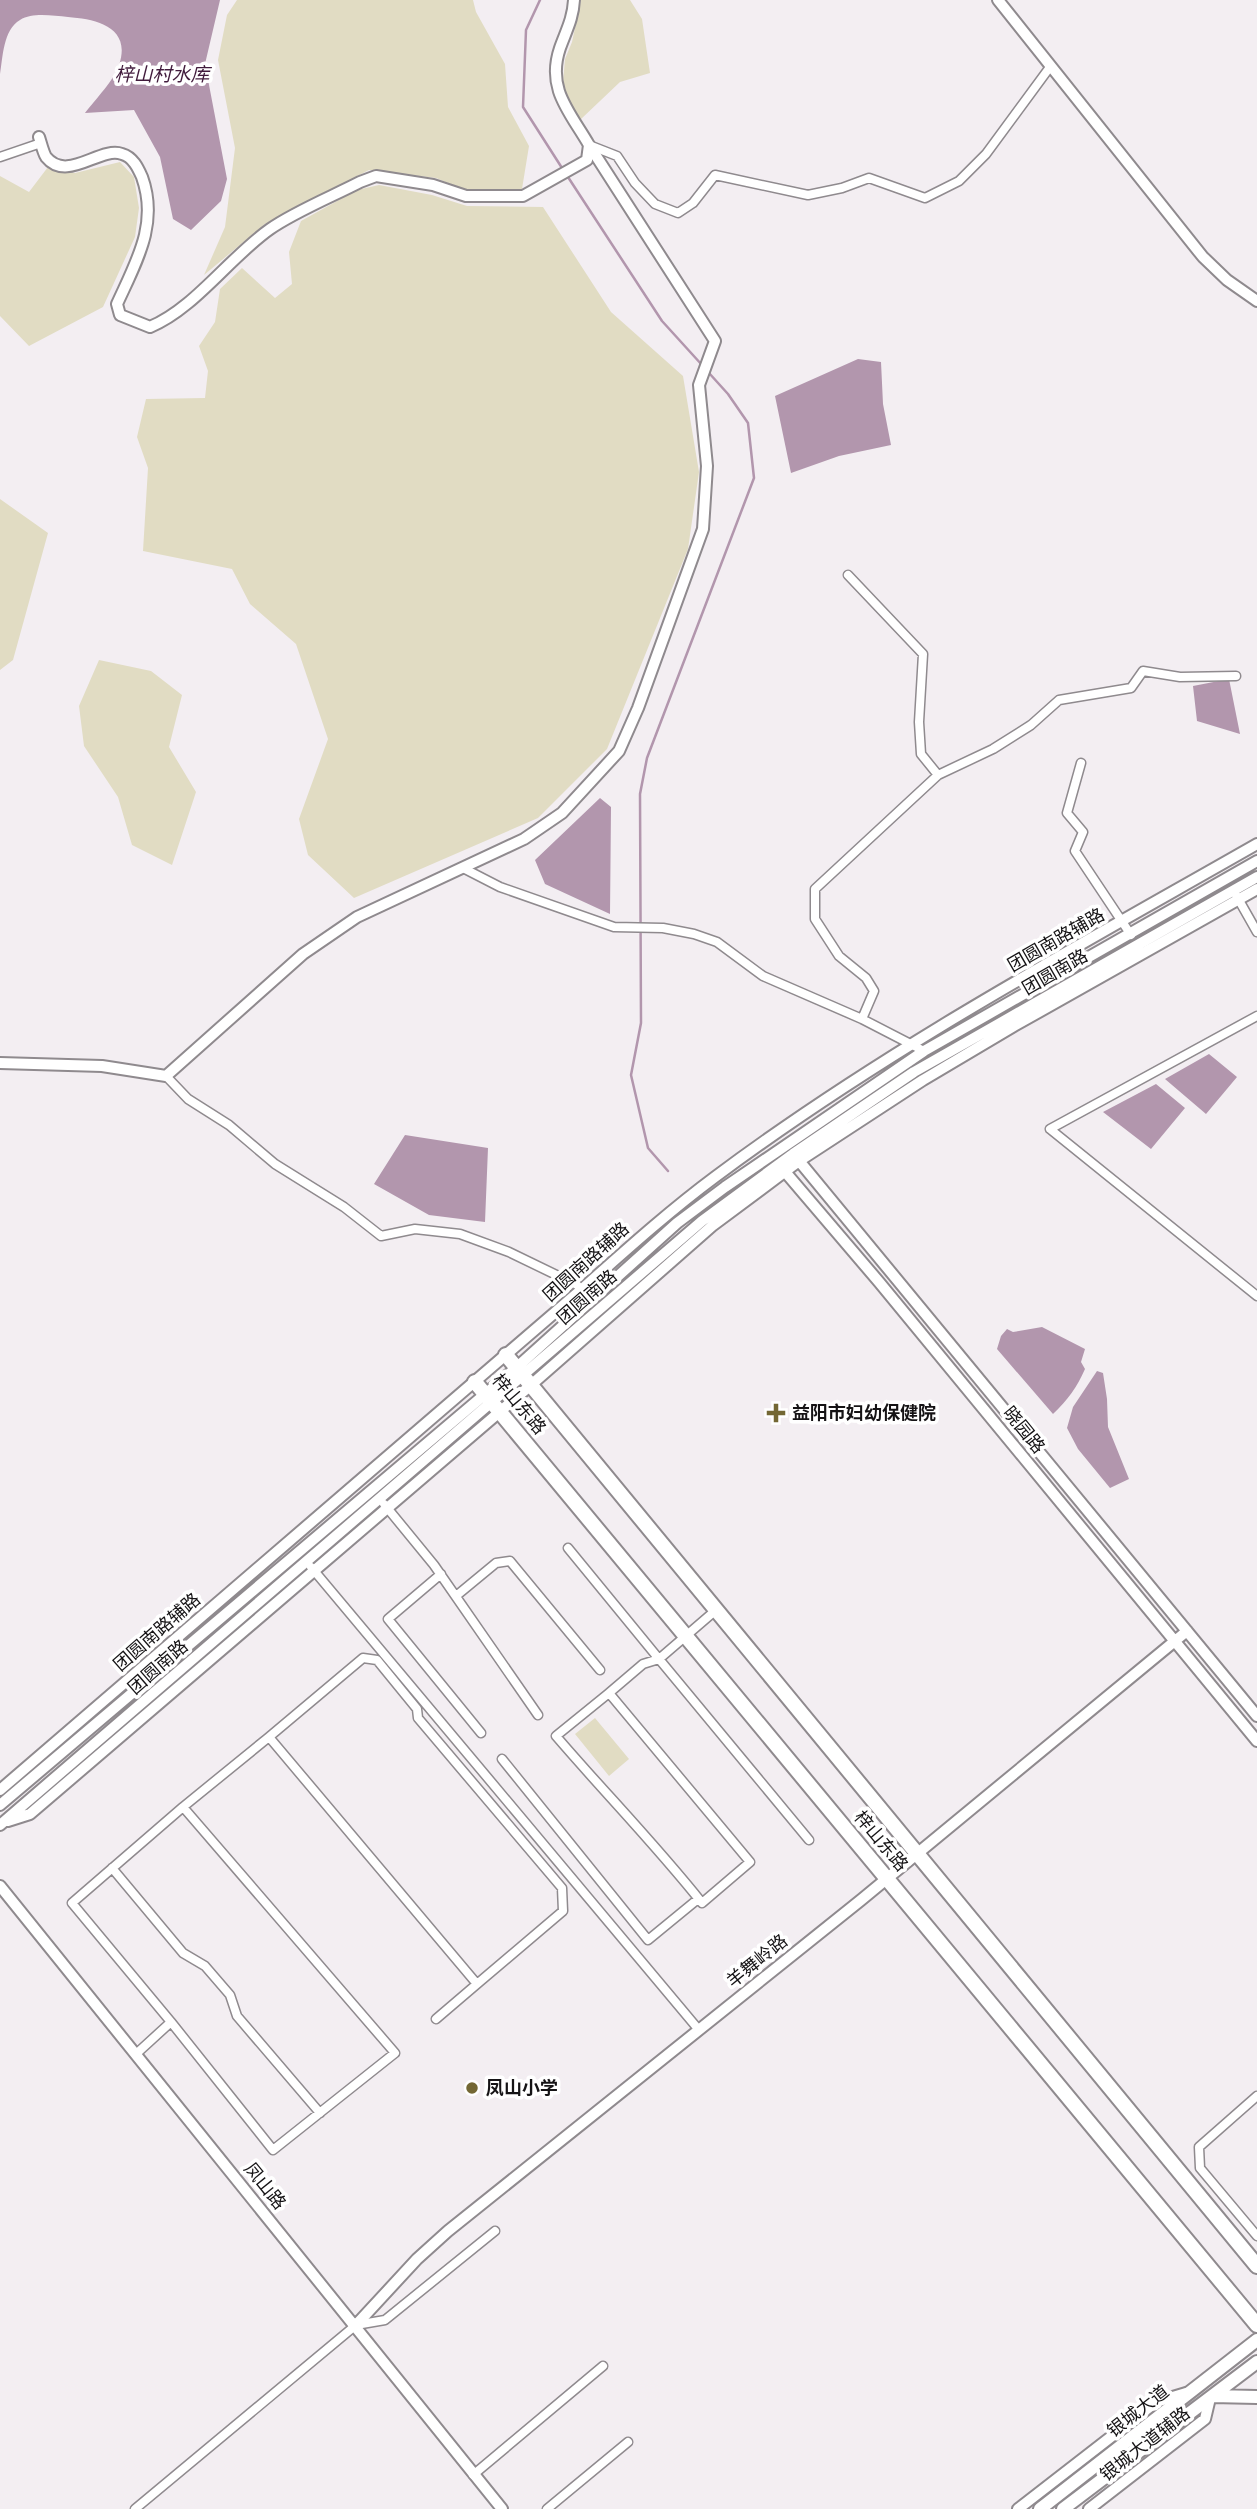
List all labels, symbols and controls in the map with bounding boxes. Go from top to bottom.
water label: 梓山村水库 [114,63,212,86]
street label: 团圆南路辅路 [1004,904,1108,976]
street label: 团圆南路 [1018,945,1092,999]
street label: 团圆南路辅路 [539,1218,633,1306]
street label: 团圆南路 [553,1265,621,1329]
street label: 梓山东路 [487,1369,551,1439]
place label: 益阳市妇幼保健院 [792,1402,936,1424]
street label: 晓园路 [998,1402,1050,1458]
marker: 益阳市妇幼保健院 [766,1403,786,1423]
street label: 团圆南路辅路 [109,1588,205,1676]
street label: 团圆南路 [124,1635,192,1699]
street label: 梓山东路 [849,1806,913,1876]
street label: 羊舞岭路 [722,1930,792,1992]
place label: 凤山小学 [486,2077,558,2099]
marker: 凤山小学 [464,2080,480,2096]
street label: 凤山路 [239,2158,291,2214]
street label: 银城大道 [1103,2380,1173,2442]
street label: 银城大道辅路 [1096,2402,1194,2486]

